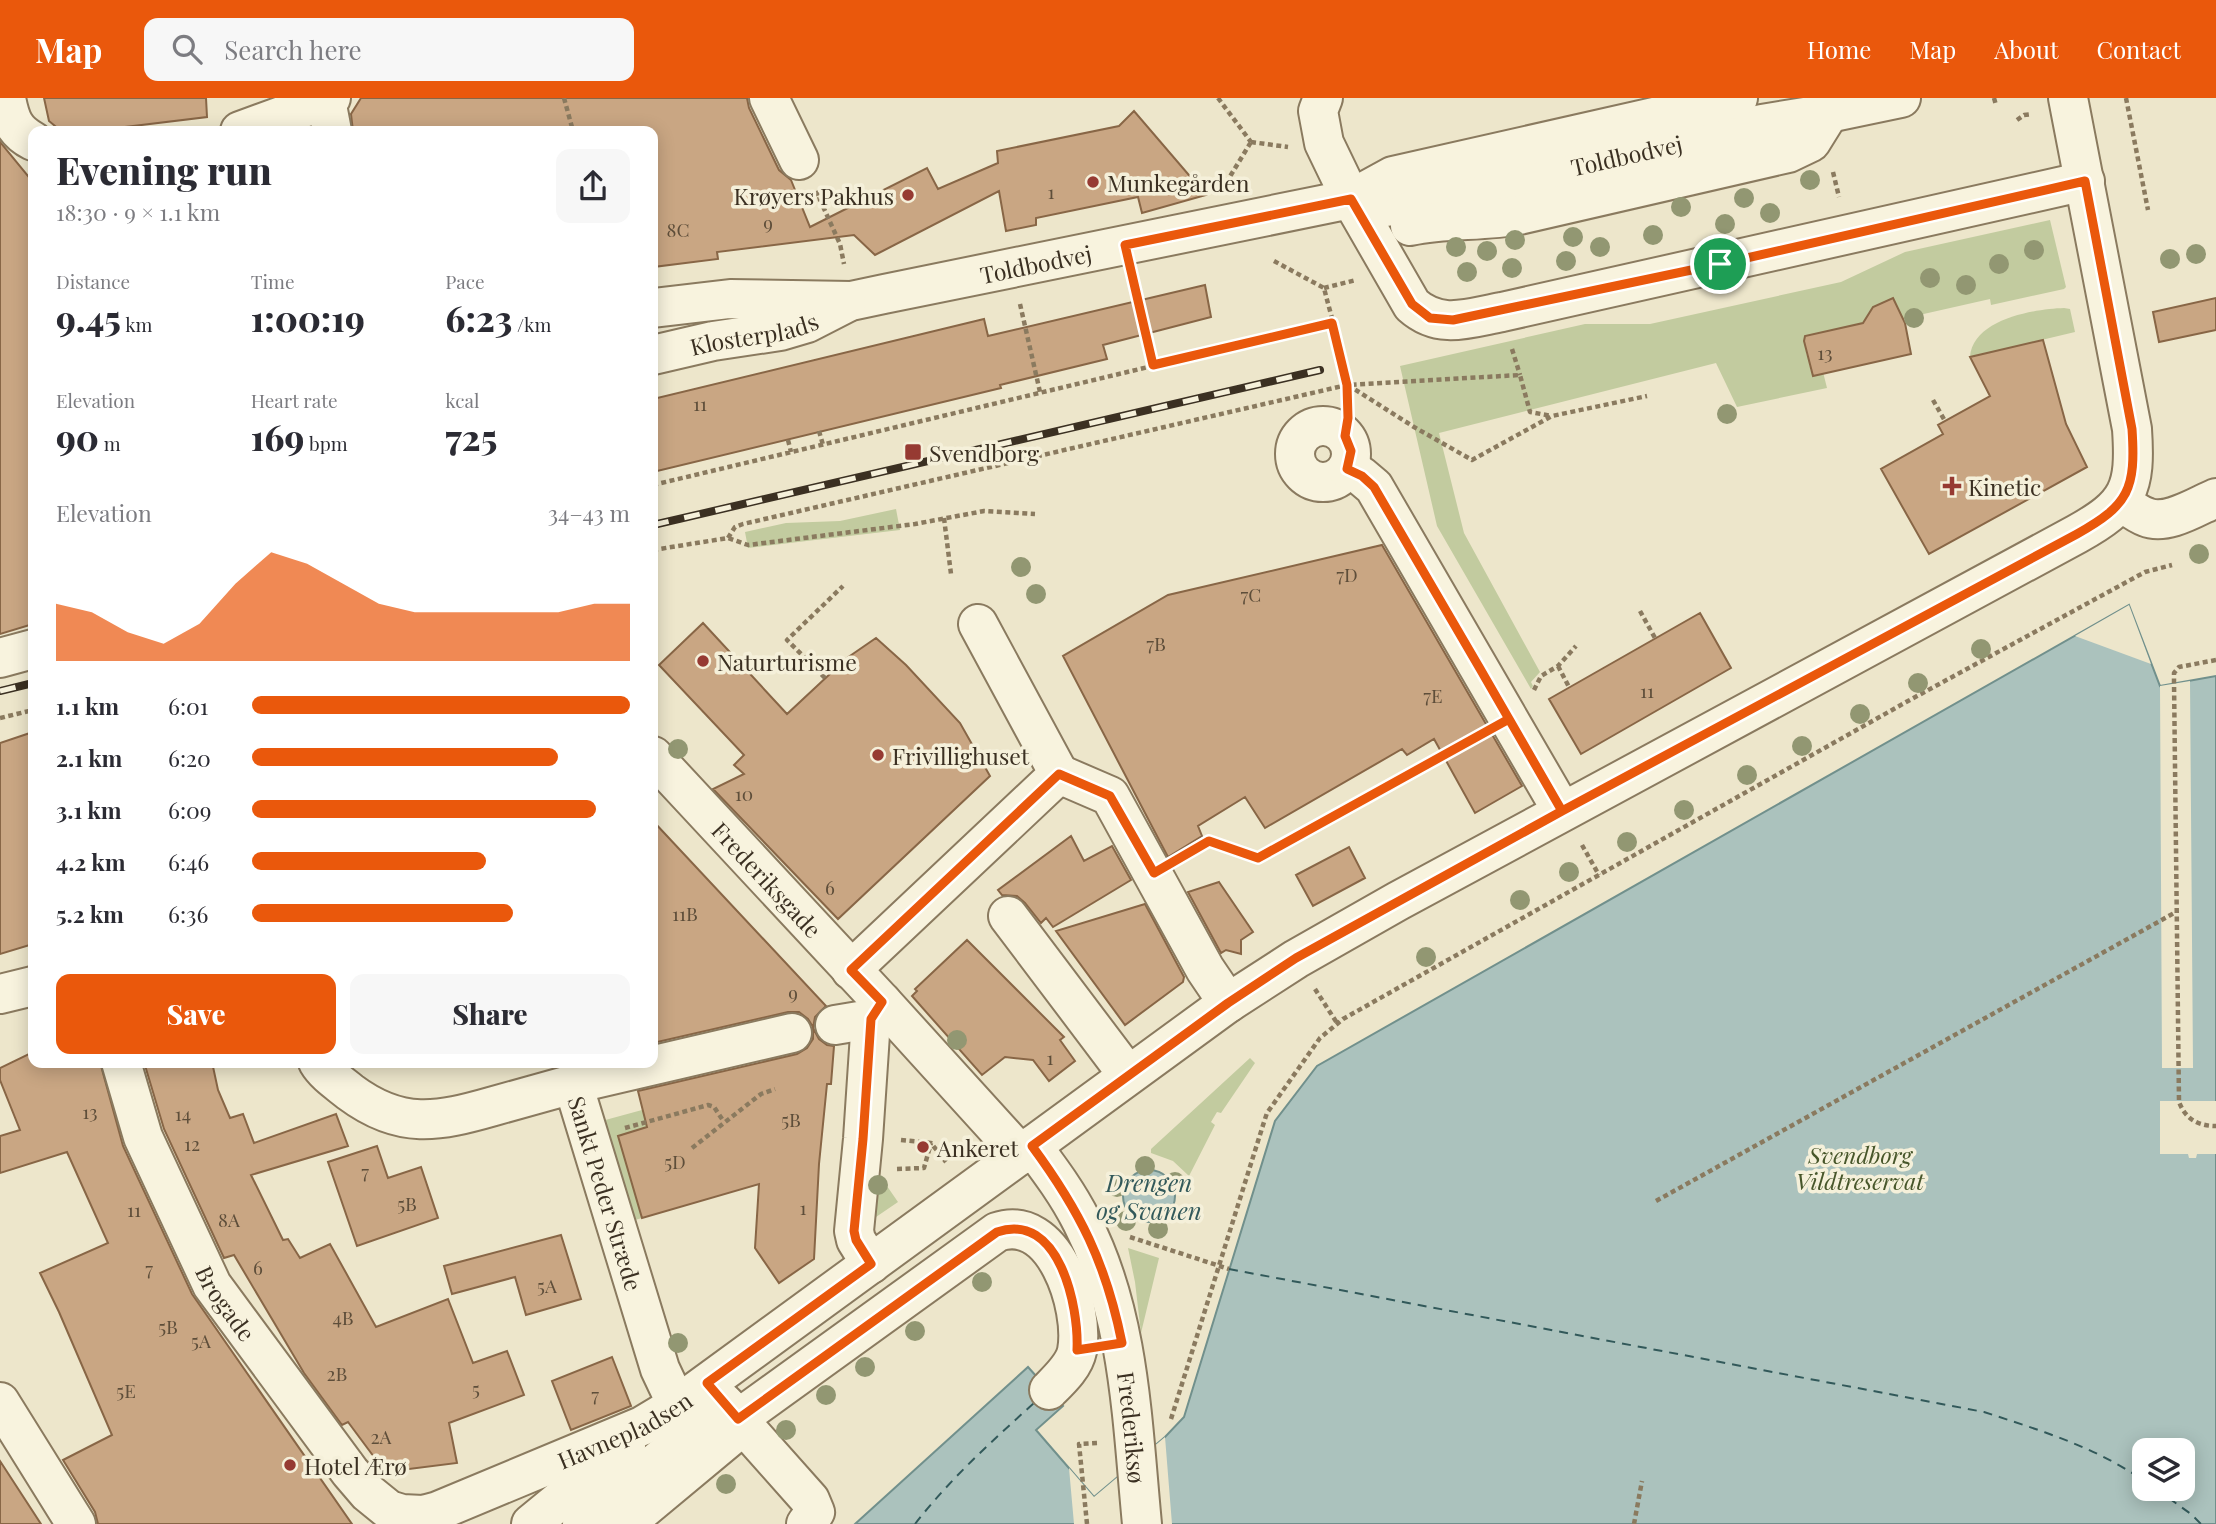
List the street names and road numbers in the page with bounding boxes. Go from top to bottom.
street label: Toldbodvej [1568,127,1685,182]
street label: Toldbodvej [977,237,1094,290]
street label: Klosterplads [687,305,823,361]
street label: Frederiksgade [706,814,829,944]
street label: Sankt Peder Stræde [562,1092,651,1294]
street label: Brogade [190,1260,263,1347]
street label: Frederiksø [1111,1369,1154,1484]
street label: Havnepladsen [552,1384,698,1475]

